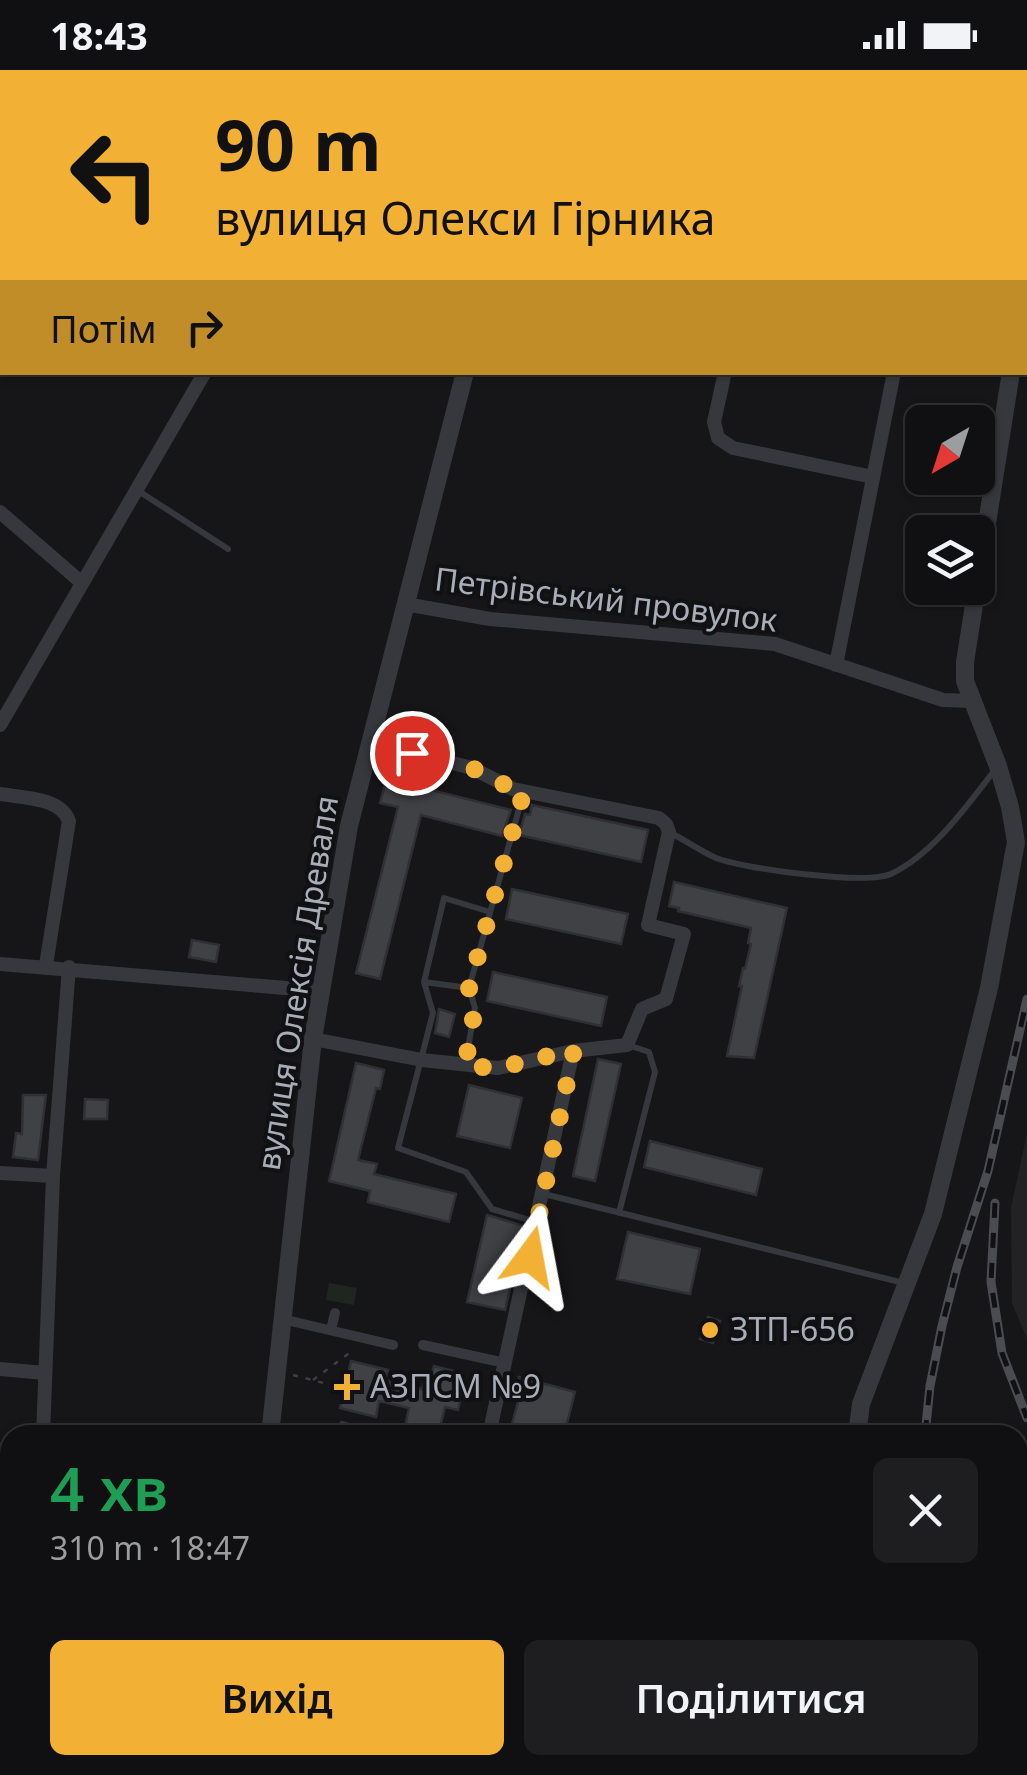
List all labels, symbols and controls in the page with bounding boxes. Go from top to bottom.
text: 18:43 [50,9,148,61]
text: 90 m [215,96,382,192]
icon: left [50,110,180,240]
text: вулиця Олекси Гірника [215,187,715,248]
icon: right [177,300,232,355]
text: Потім [50,302,157,354]
north arrow [905,405,995,495]
map controls [905,405,995,605]
button: layers [905,515,995,605]
street label: Петрівський провулок [432,556,780,641]
pin [370,711,455,796]
icon: arrive [385,726,440,781]
street label: вулиця Олексія Древаля [246,792,347,1173]
position arrow [478,1205,582,1309]
place label: ЗТП-656 [730,1307,855,1350]
marker: ЗТП-656 [699,1319,721,1341]
place label: АЗПСМ №9 [370,1364,541,1407]
marker: АЗПСМ №9 [334,1374,360,1400]
text: 4 хв [50,1447,168,1529]
button: close [873,1458,978,1563]
text: 310 m · 18:47 [50,1526,250,1569]
button: Вихід [50,1640,504,1755]
button: Поділитися [524,1640,978,1755]

